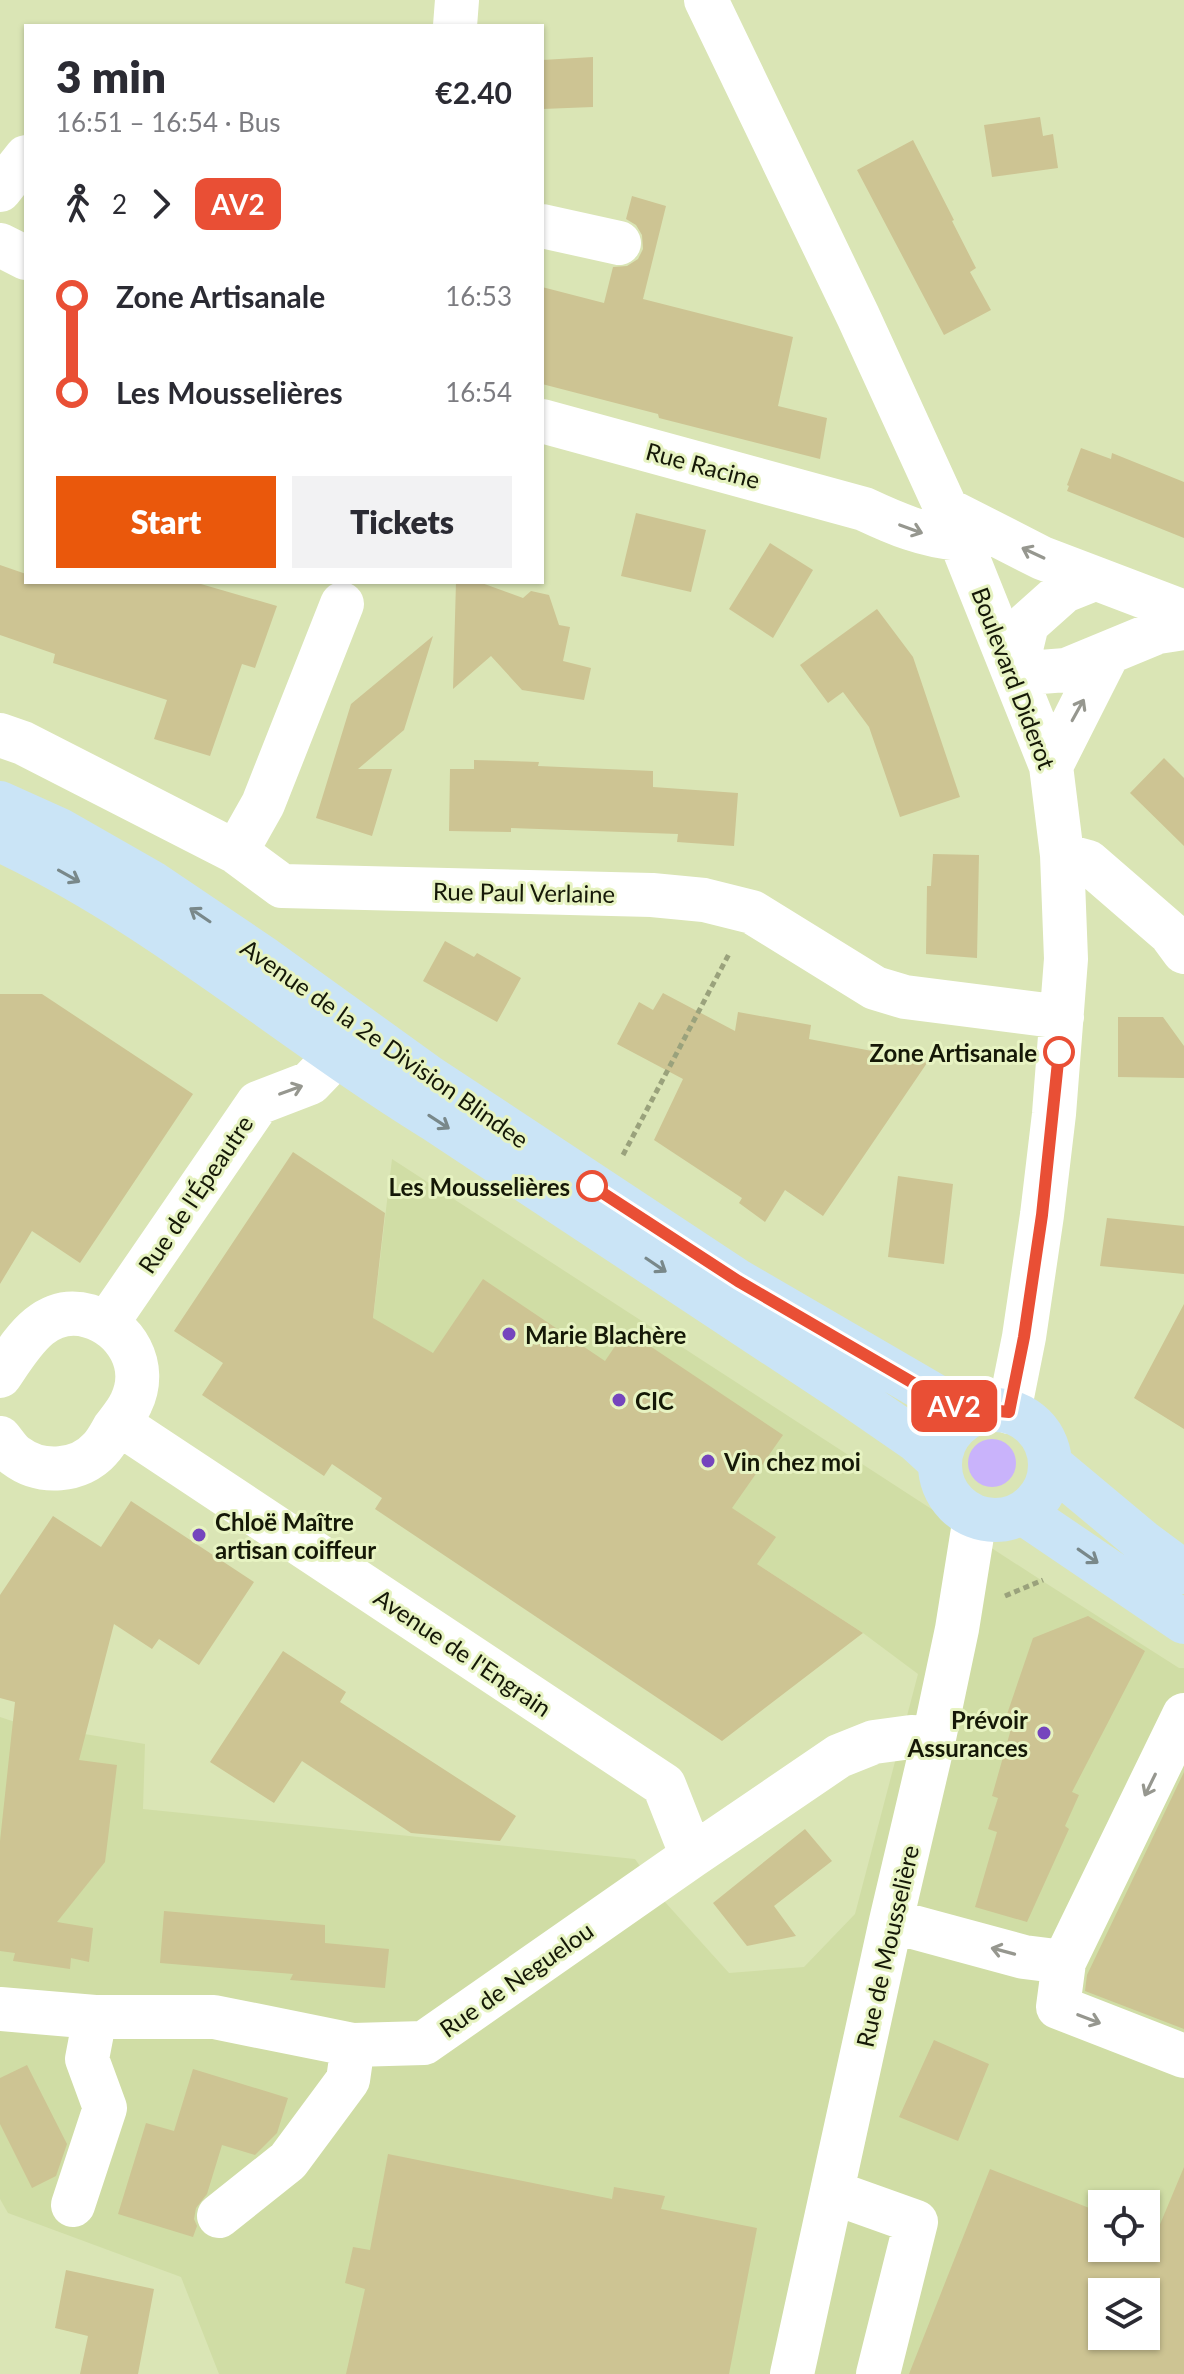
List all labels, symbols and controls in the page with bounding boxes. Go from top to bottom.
text: 3 min [56,50,166,102]
text: €2.40 [435,74,512,110]
text: 16:51 – 16:54 · Bus [56,106,280,138]
icon: walk [56,182,100,226]
icon: forward [139,182,183,226]
text: AV2 [211,187,265,221]
text: 2 [112,188,127,220]
text: Zone Artisanale [116,278,325,314]
text: 16:53 [445,280,512,312]
text: Les Mousselières [116,374,343,410]
text: 16:54 [445,376,512,408]
street label: Rue Racine [643,436,763,494]
button: Start [56,476,276,568]
button: Tickets [292,476,512,568]
one-way arrow [898,523,923,537]
one-way arrow [1021,545,1045,560]
street label: Boulevard Diderot [966,583,1062,773]
one-way arrow [1071,698,1086,722]
one-way arrow [57,868,80,884]
street label: Rue Paul Verlaine [433,876,615,908]
one-way arrow [189,907,211,923]
street label: Avenue de la 2e Division Blindee [236,932,534,1154]
marker: Zone Artisanale [1044,1037,1074,1067]
place label: Zone Artisanale [870,1038,1037,1067]
one-way arrow [278,1082,303,1096]
street label: Rue de l'Épeautre [132,1110,258,1278]
one-way arrow [427,1114,449,1131]
marker: Les Mousselières [577,1171,607,1201]
place label: Les Mousselières [389,1172,570,1201]
one-way arrow [644,1257,667,1273]
place label: Marie Blachère [525,1320,687,1349]
marker: Marie Blachère [500,1325,518,1343]
line badge: AV2 [908,1380,1000,1432]
place label: CIC [635,1386,674,1415]
text: AV2 [927,1389,981,1423]
marker: CIC [610,1391,628,1409]
place label: Vin chez moi [723,1447,861,1476]
marker: Vin chez moi [699,1452,717,1470]
place label: Chloë Maître artisan coiffeur [215,1507,376,1564]
marker: Chloë Maître artisan coiffeur [190,1526,208,1544]
one-way arrow [1077,1548,1099,1565]
street label: Avenue de l'Engrain [369,1582,557,1722]
place label: Prévoir Assurances [906,1705,1028,1762]
marker: Prévoir Assurances [1035,1724,1053,1742]
one-way arrow [1142,1773,1157,1797]
street label: Rue de Mousselière [850,1842,924,2050]
street label: Rue de Neguelou [434,1915,598,2043]
one-way arrow [990,1943,1016,1958]
one-way arrow [1076,2013,1101,2027]
map controls [1088,2190,1160,2350]
button: locate [1088,2190,1160,2262]
button: layers [1088,2278,1160,2350]

